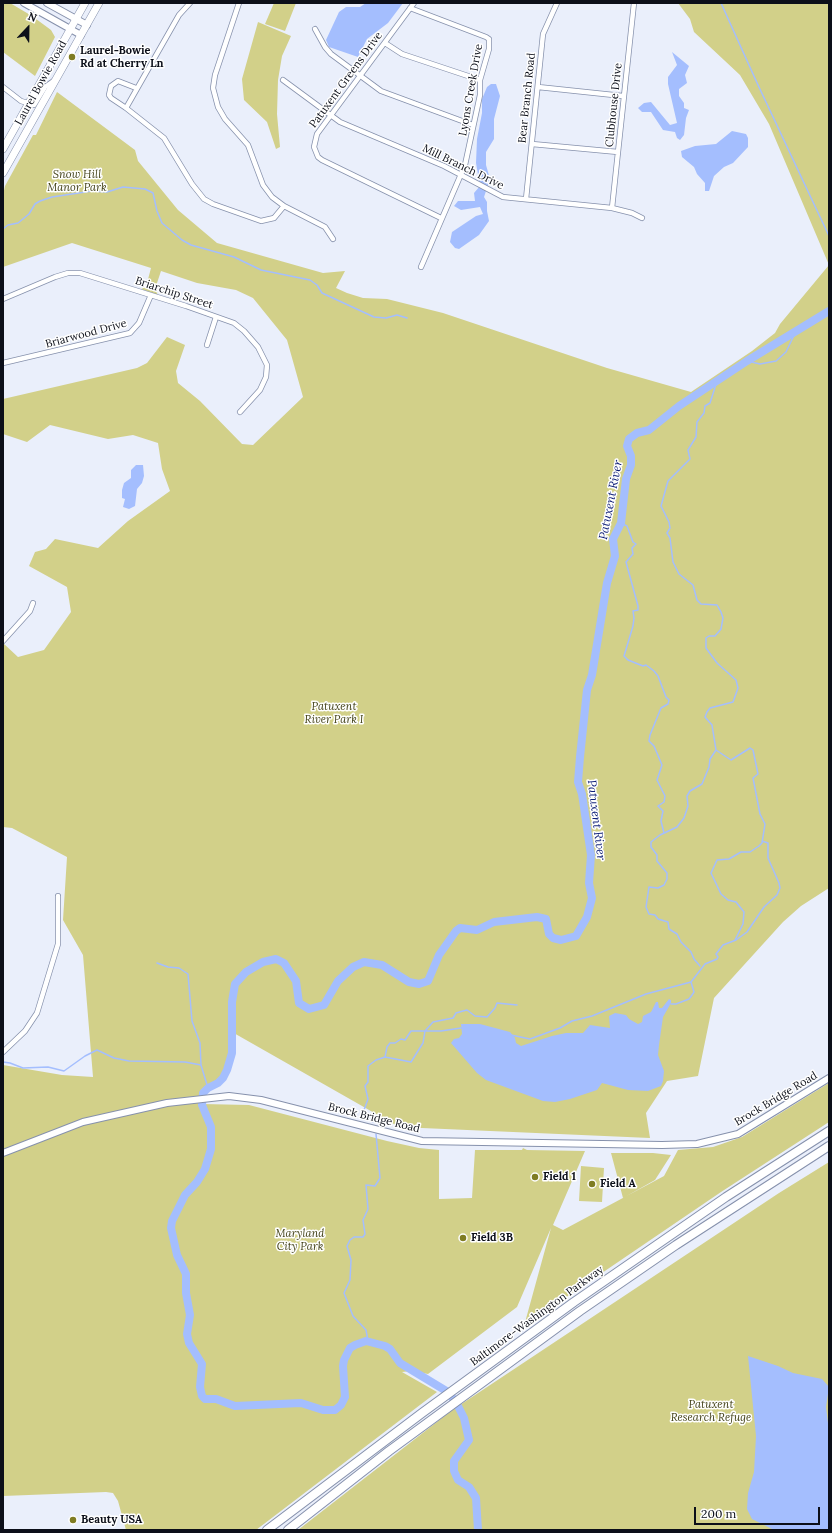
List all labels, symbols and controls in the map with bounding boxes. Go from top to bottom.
north arrow [8,8,48,48]
text: N [26,9,39,25]
street label: Patuxent Greens Drive [307,29,385,131]
street label: Laurel Bowie Road [12,38,70,128]
street label: Lyons Creek Drive [456,43,486,137]
place label: Laurel-Bowie Rd at Cherry Ln [80,44,164,70]
marker: Laurel-Bowie Rd at Cherry Ln [67,52,77,62]
street label: Bear Branch Road [516,52,538,144]
street label: Clubhouse Drive [603,62,625,148]
street label: Mill Branch Drive [420,142,506,192]
park label: Snow Hill Manor Park [47,168,107,194]
street label: Briarchip Street [133,274,215,312]
street label: Briarwood Drive [44,317,128,351]
water label: Patuxent River [596,459,626,541]
park label: Patuxent River Park I [305,700,363,726]
water label: Patuxent River [584,779,608,861]
street label: Brock Bridge Road [732,1069,820,1129]
street label: Brock Bridge Road [327,1100,421,1136]
place label: Field 1 [543,1170,576,1184]
marker: Field 1 [530,1172,540,1182]
place label: Field A [600,1177,636,1191]
marker: Field A [587,1179,597,1189]
park label: Maryland City Park [276,1227,324,1253]
place label: Field 3B [471,1231,513,1245]
marker: Field 3B [458,1233,468,1243]
street label: Baltimore-Washington Parkway [468,1263,606,1369]
park label: Patuxent Research Refuge [671,1398,751,1424]
scale bar [696,1499,822,1525]
text: 200 m [701,1506,736,1521]
place label: Beauty USA [81,1513,142,1527]
marker: Beauty USA [68,1515,78,1525]

